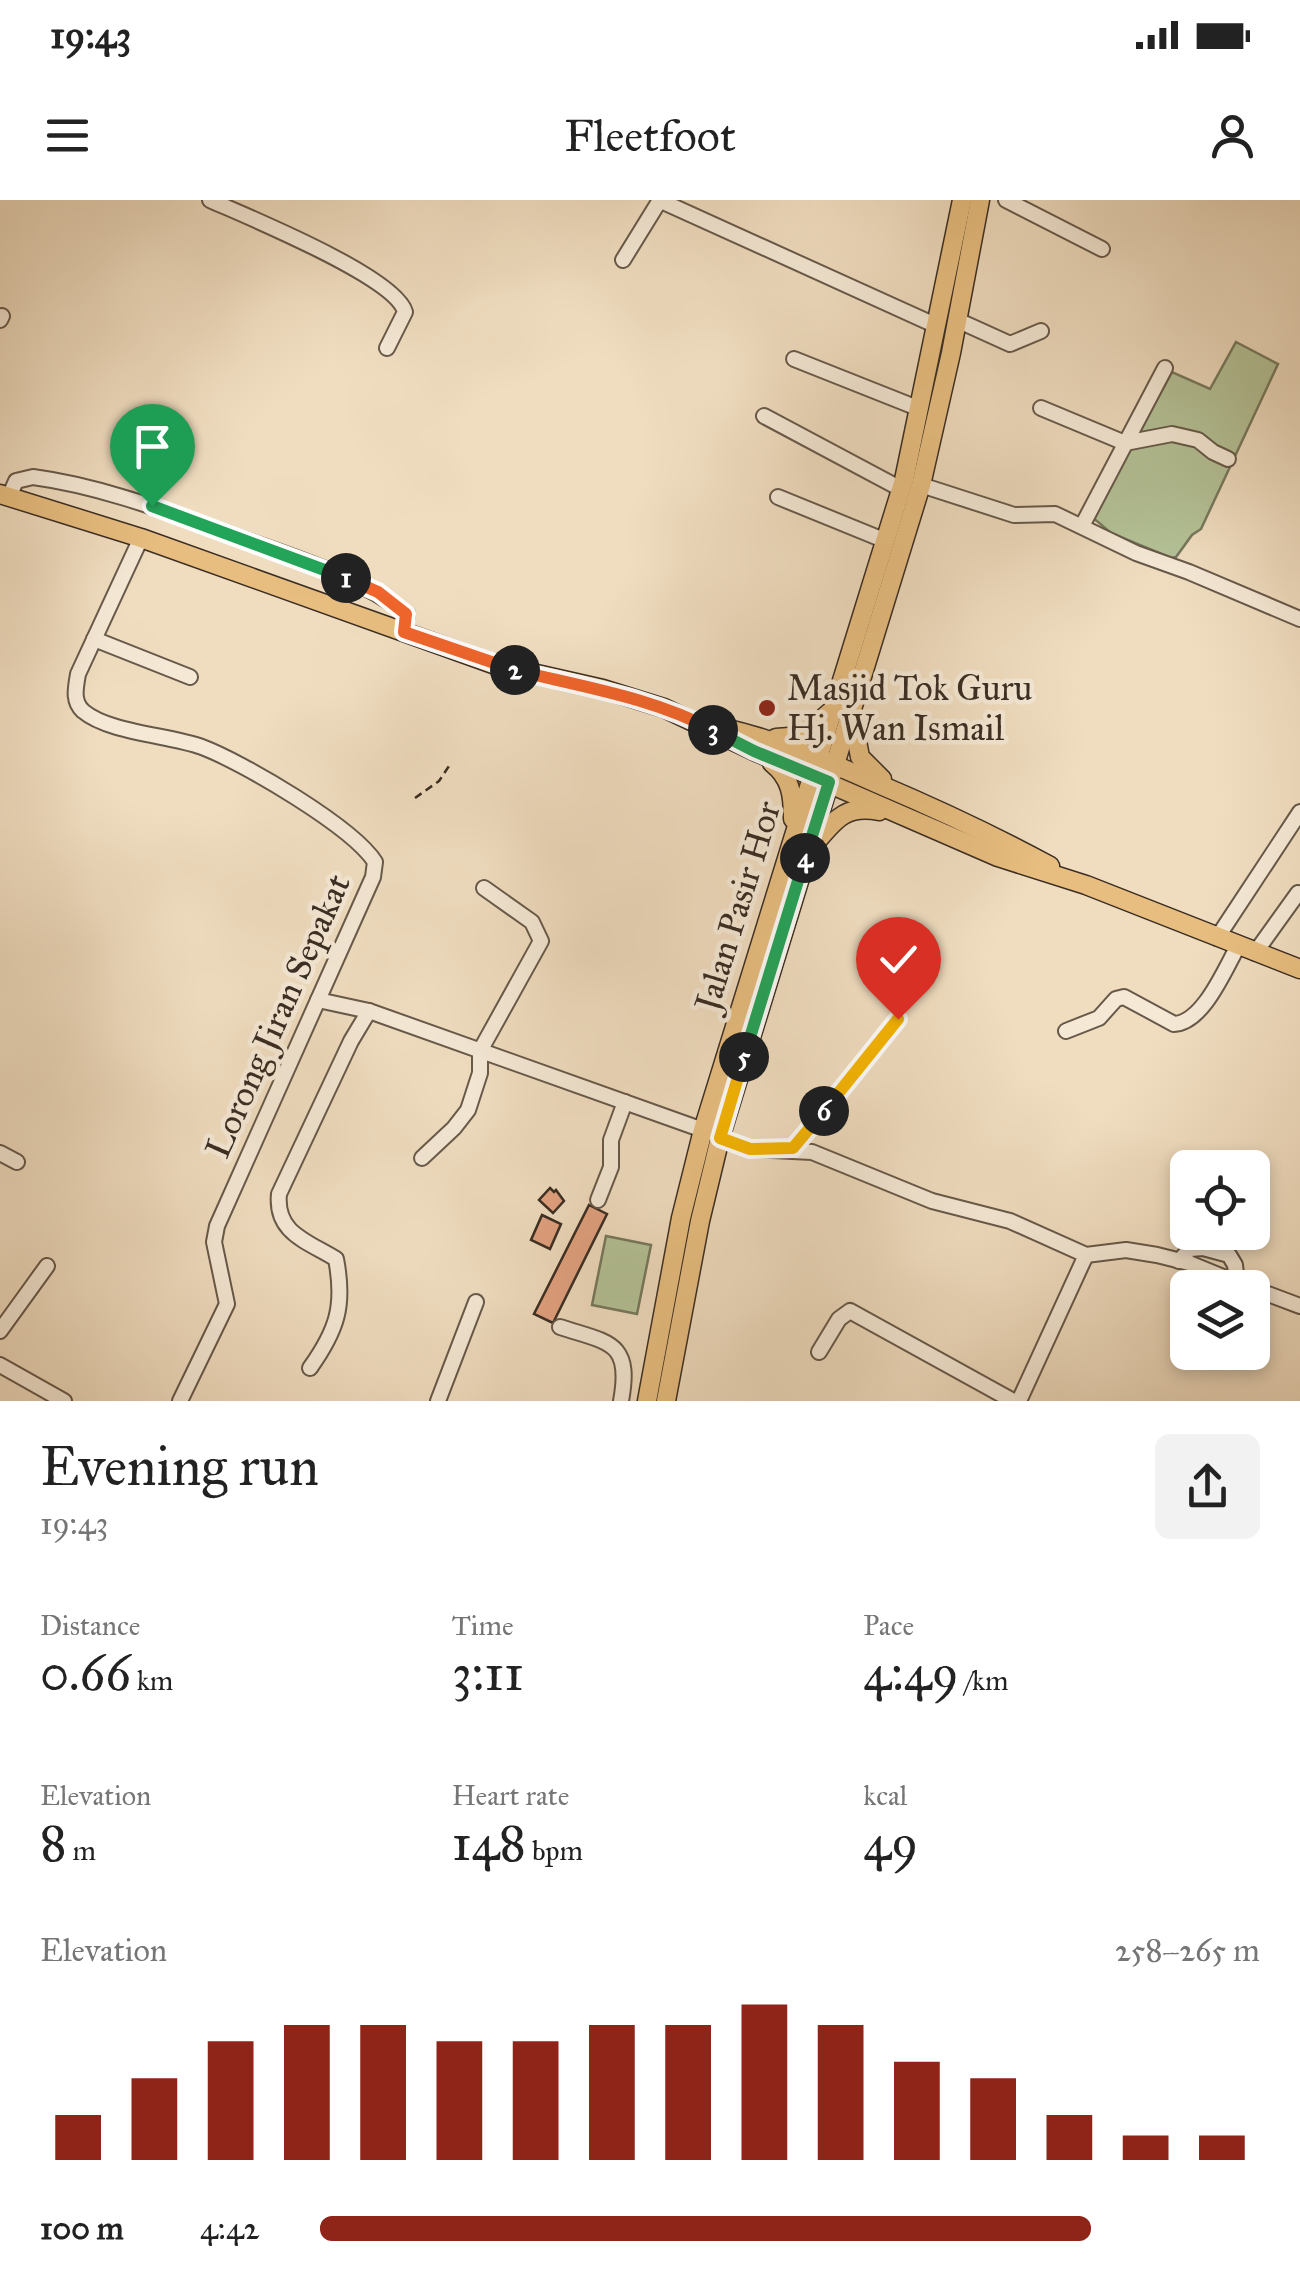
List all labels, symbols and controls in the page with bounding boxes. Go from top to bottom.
text: 19:43 [50,12,131,58]
icon: menu [40,108,95,163]
text: Fleetfoot [564,108,736,163]
icon: person [1205,108,1260,163]
pin [110,404,195,507]
icon: arrive [125,419,180,474]
pin: 1 [321,553,371,603]
text: 1 [340,560,352,595]
pin: 2 [490,645,540,695]
text: 2 [508,652,522,687]
place label: Masjid Tok Guru Hj. Wan Ismail [787,667,1032,750]
marker: Masjid Tok Guru Hj. Wan Ismail [756,697,778,719]
pin: 3 [688,705,738,755]
text: 3 [707,712,719,747]
street label: Jalan Pasir Hor [685,795,791,1020]
pin: 4 [780,833,830,883]
text: 4 [797,840,813,875]
street label: Lorong Jiran Sepakat [196,868,360,1164]
pin [856,917,941,1020]
icon: check [871,932,926,987]
pin: 5 [719,1032,769,1082]
text: 5 [737,1039,751,1074]
pin: 6 [799,1086,849,1136]
text: 6 [817,1093,831,1128]
map controls [1170,1150,1270,1370]
button: locate [1170,1150,1270,1250]
button: layers [1170,1270,1270,1370]
text: Evening run [40,1433,319,1500]
button: share [1155,1434,1260,1539]
text: 19:43 [40,1504,108,1543]
text: Distance [40,1608,140,1643]
text: Time [452,1608,514,1643]
text: Pace [863,1608,914,1643]
text: 0.66 [40,1643,131,1704]
text: 3:11 [452,1643,524,1704]
text: 4:49 [863,1643,959,1704]
text: km [131,1663,173,1698]
text: /km [959,1663,1009,1698]
text: Elevation [40,1778,151,1813]
text: Heart rate [452,1778,569,1813]
text: kcal [863,1778,907,1813]
text: 8 [40,1813,67,1874]
text: 148 [452,1813,526,1874]
text: 49 [863,1813,918,1874]
text: m [67,1833,96,1868]
text: bpm [526,1833,583,1868]
text: Elevation [40,1931,167,1970]
text: 258–265 m [1115,1931,1260,1970]
text: 100 m [40,2209,124,2248]
text: 4:42 [200,2209,260,2248]

